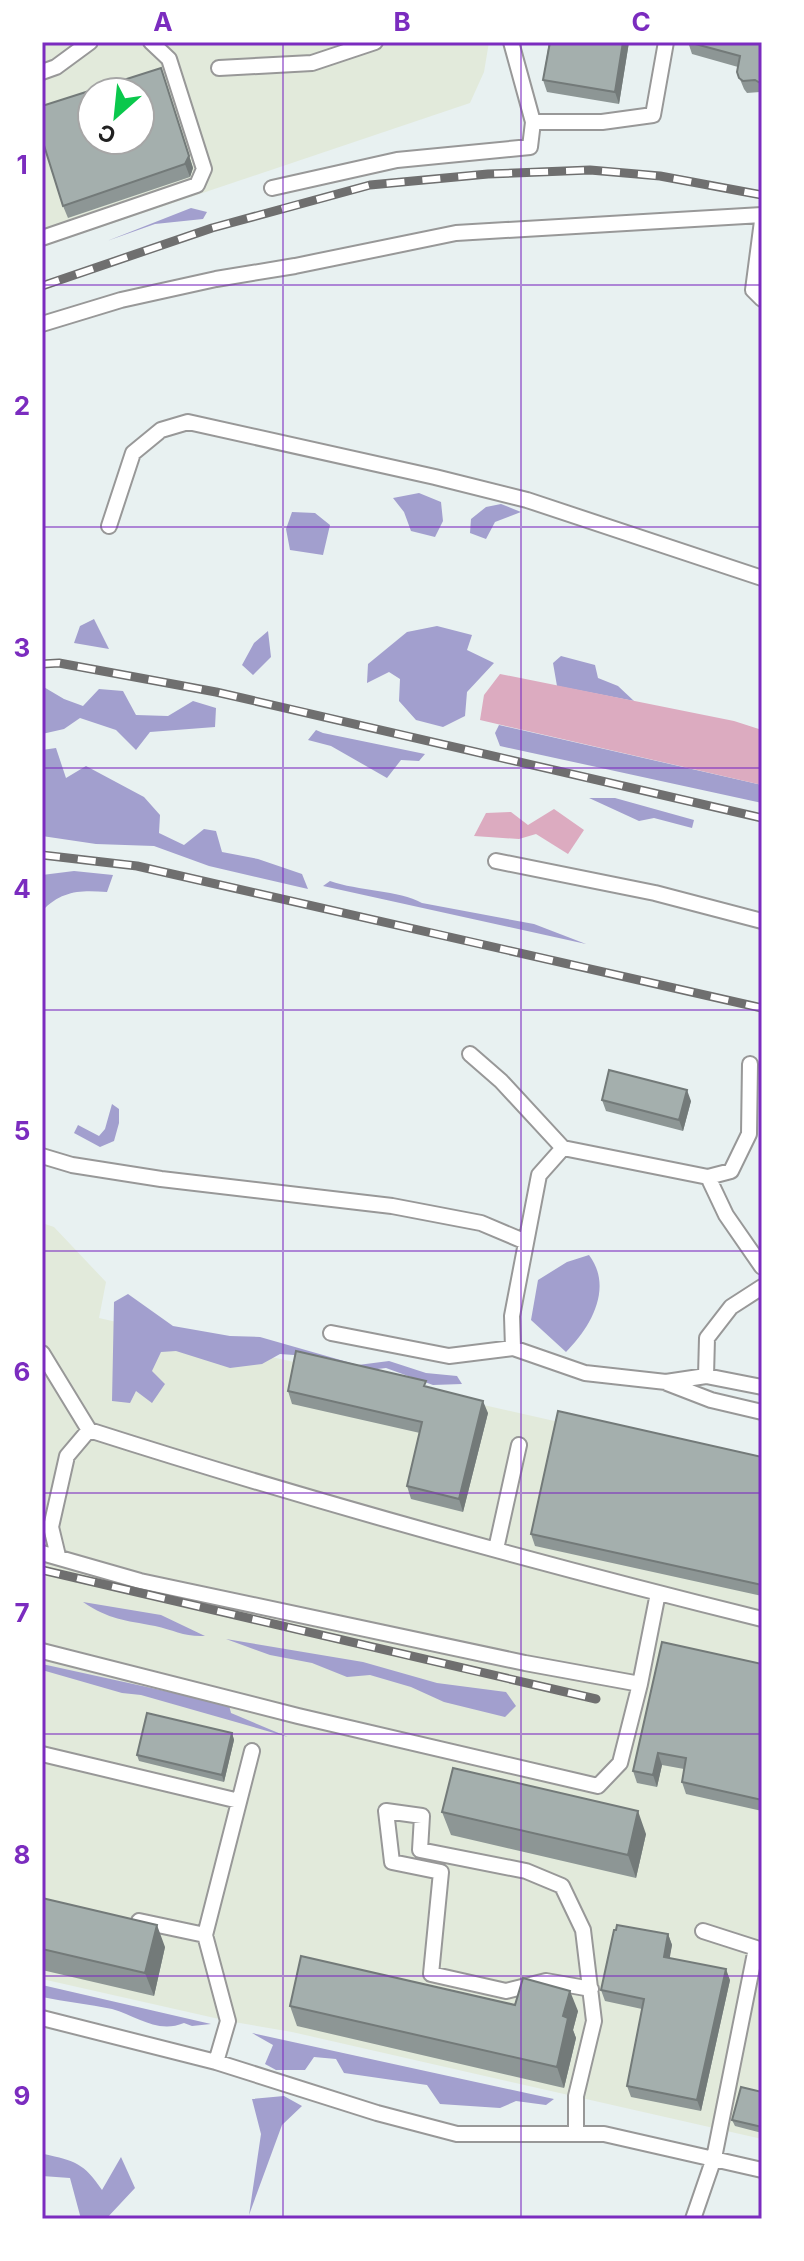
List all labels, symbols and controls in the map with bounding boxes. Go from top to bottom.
text: A [153,6,173,37]
text: B [393,6,411,37]
text: C [631,6,651,37]
north arrow [76,76,156,156]
text: С [94,119,120,149]
text: 1 [16,149,28,180]
text: 2 [14,390,30,421]
text: 3 [14,632,30,663]
text: 4 [13,873,31,904]
text: 5 [14,1115,30,1146]
text: 6 [14,1356,30,1387]
text: 7 [14,1597,30,1628]
text: 8 [14,1839,30,1870]
text: 9 [14,2080,30,2111]

